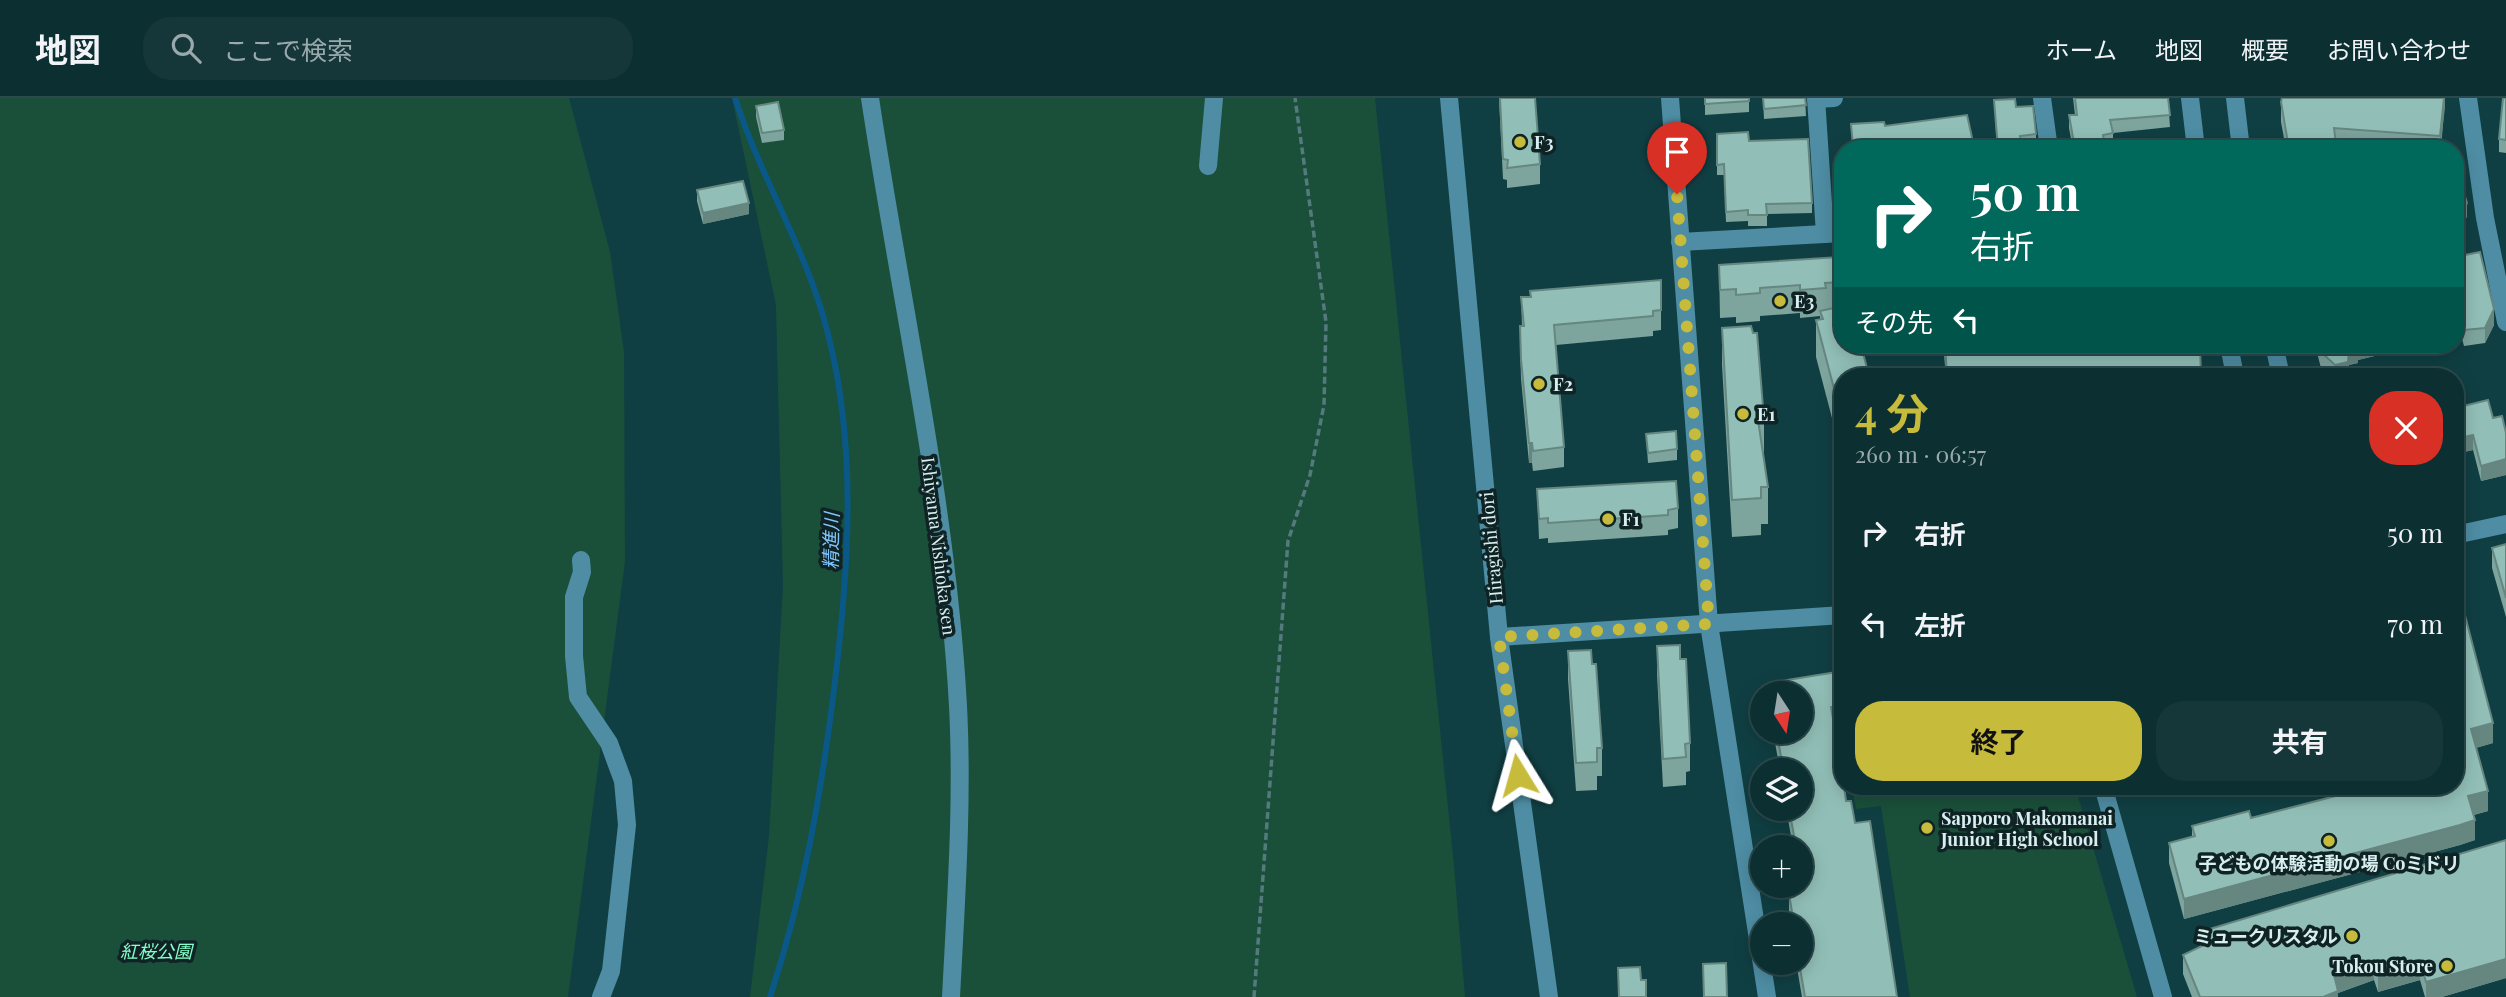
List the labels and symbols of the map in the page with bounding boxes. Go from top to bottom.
pin [1647,122,1707,194]
place label: F3 [1534,130,1554,154]
marker: F3 [1512,134,1528,150]
place label: E3 [1794,289,1814,313]
marker: E3 [1772,293,1788,309]
place label: F2 [1553,372,1573,396]
marker: F2 [1531,376,1547,392]
place label: E1 [1757,402,1775,426]
marker: E1 [1735,406,1751,422]
street label: Ishiyama Nishioka sen [916,456,962,637]
street label: Hiragishi dori [1474,491,1508,605]
place label: F1 [1622,507,1640,531]
water label: 精進川 [817,510,844,570]
marker: F1 [1600,511,1616,527]
north arrow [1750,681,1813,744]
position arrow [1481,738,1555,812]
place label: Sapporo Makomanai Junior High School [1940,806,2113,851]
marker: Sapporo Makomanai Junior High School [1919,820,1935,836]
marker: 子どもの体験活動の場 Coミドリ [2321,833,2337,849]
place label: 子どもの体験活動の場 Coミドリ [2198,851,2460,875]
place label: ミュークリスタル [2194,924,2338,948]
marker: ミュークリスタル [2344,928,2360,944]
park label: 紅桜公園 [120,939,195,963]
place label: Tokou Store [2332,954,2433,978]
marker: Tokou Store [2439,958,2455,974]

